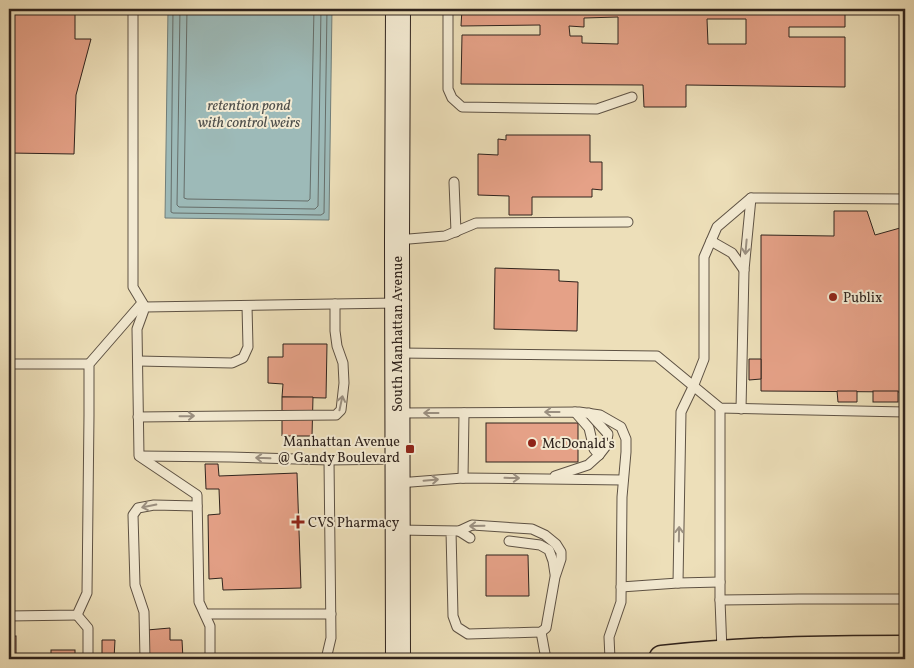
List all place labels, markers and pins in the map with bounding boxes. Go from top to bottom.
place label: Publix [843,289,882,308]
marker: Publix [827,291,839,303]
place label: Manhattan Avenue @ Gandy Boulevard [277,433,400,468]
place label: McDonald's [542,435,615,454]
marker: McDonald's [526,437,538,449]
marker: Manhattan Avenue @ Gandy Boulevard [404,443,416,455]
place label: CVS Pharmacy [308,514,400,533]
marker: CVS Pharmacy [292,516,304,528]

